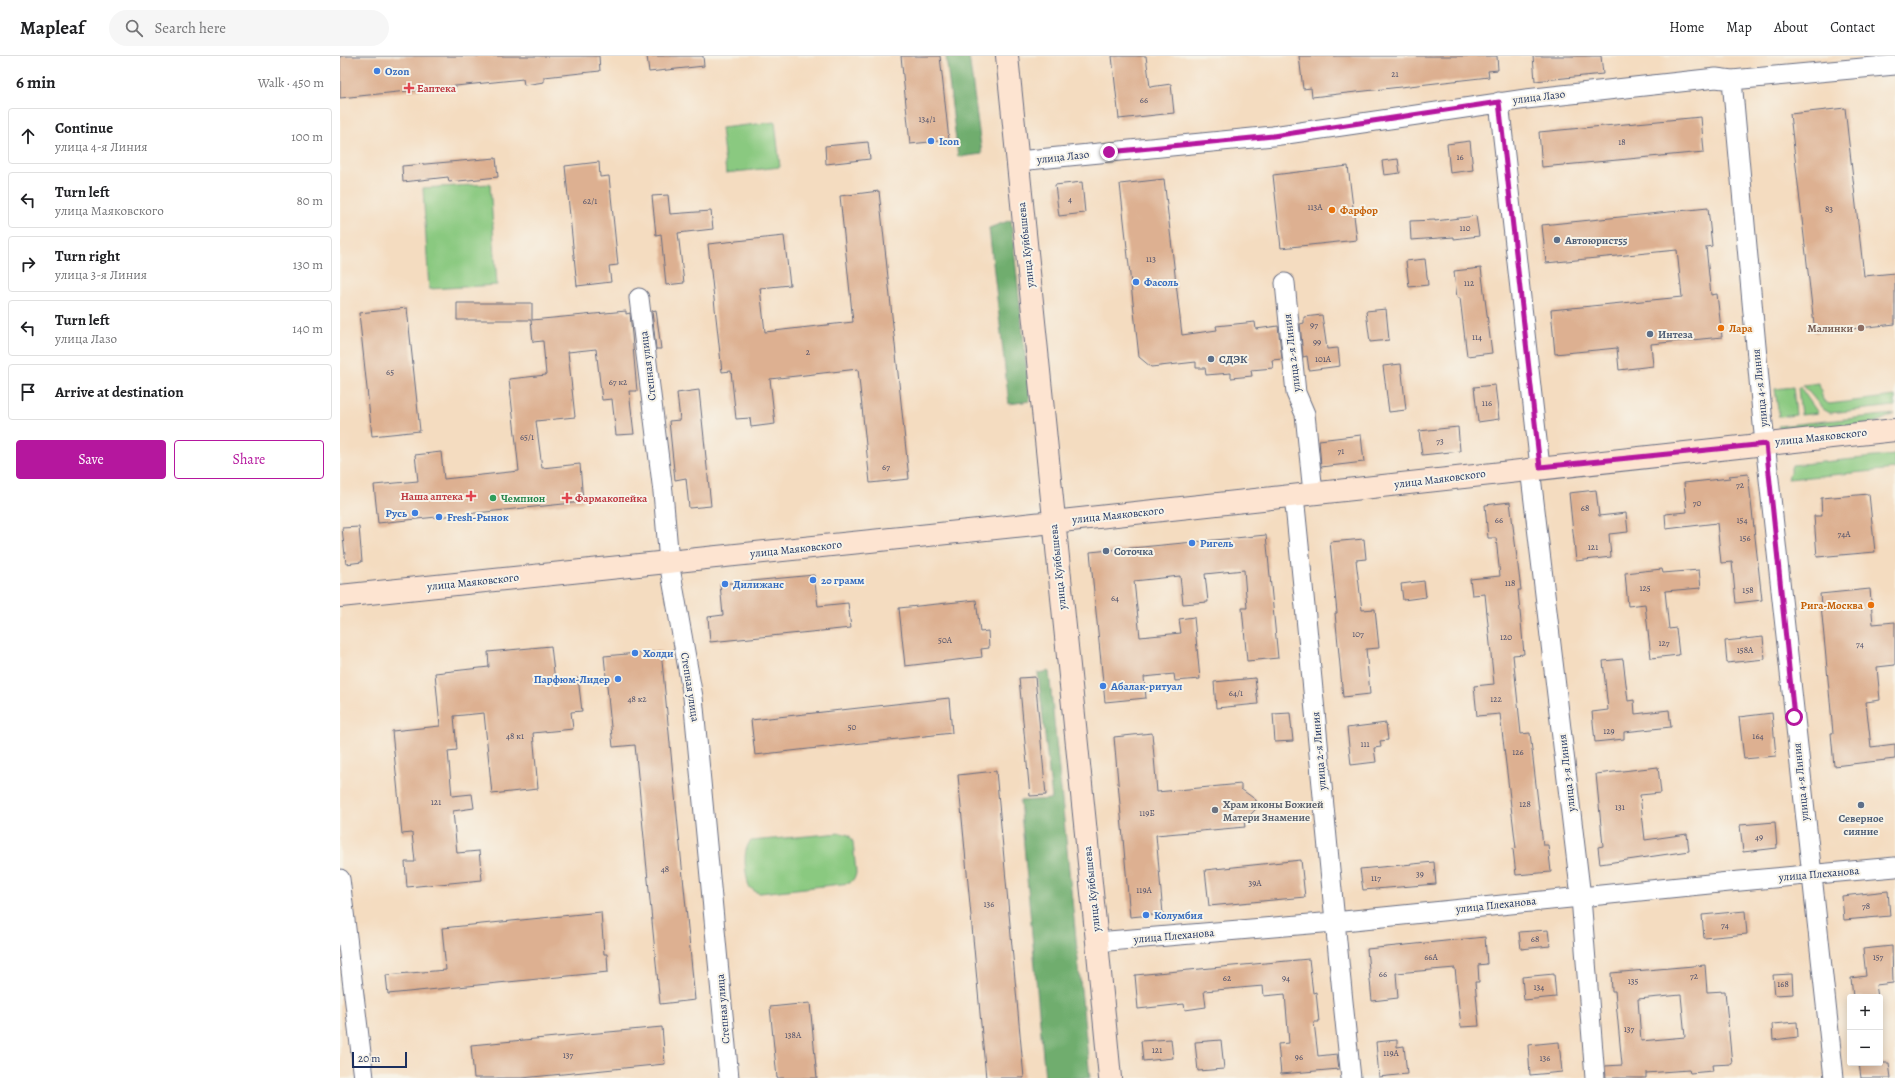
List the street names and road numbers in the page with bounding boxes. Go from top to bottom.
street label: улица Лазо [1511,86,1566,108]
street label: улица Лазо [1035,147,1090,167]
street label: улица Куйбышева [1014,201,1038,289]
street label: улица 2-я Линия [1280,313,1304,394]
street label: Степная улица [636,329,660,402]
street label: улица 4-я Линия [1748,348,1772,429]
street label: улица Маяковского [1773,425,1868,449]
street label: улица Маяковского [1392,466,1487,492]
street label: улица Маяковского [1070,503,1165,527]
street label: улица Куйбышева [1046,523,1070,611]
street label: улица Маяковского [748,537,843,561]
street label: улица Маяковского [425,570,520,594]
street label: Степная улица [677,651,703,724]
street label: улица 2-я Линия [1308,711,1330,792]
street label: улица 3-я Линия [1555,733,1579,814]
street label: улица 4-я Линия [1789,742,1813,823]
street label: улица Куйбышева [1080,845,1104,933]
street label: улица Плеханова [1777,863,1861,885]
street label: улица Плеханова [1454,893,1538,917]
street label: улица Плеханова [1132,925,1216,947]
street label: Степная улица [712,973,734,1045]

